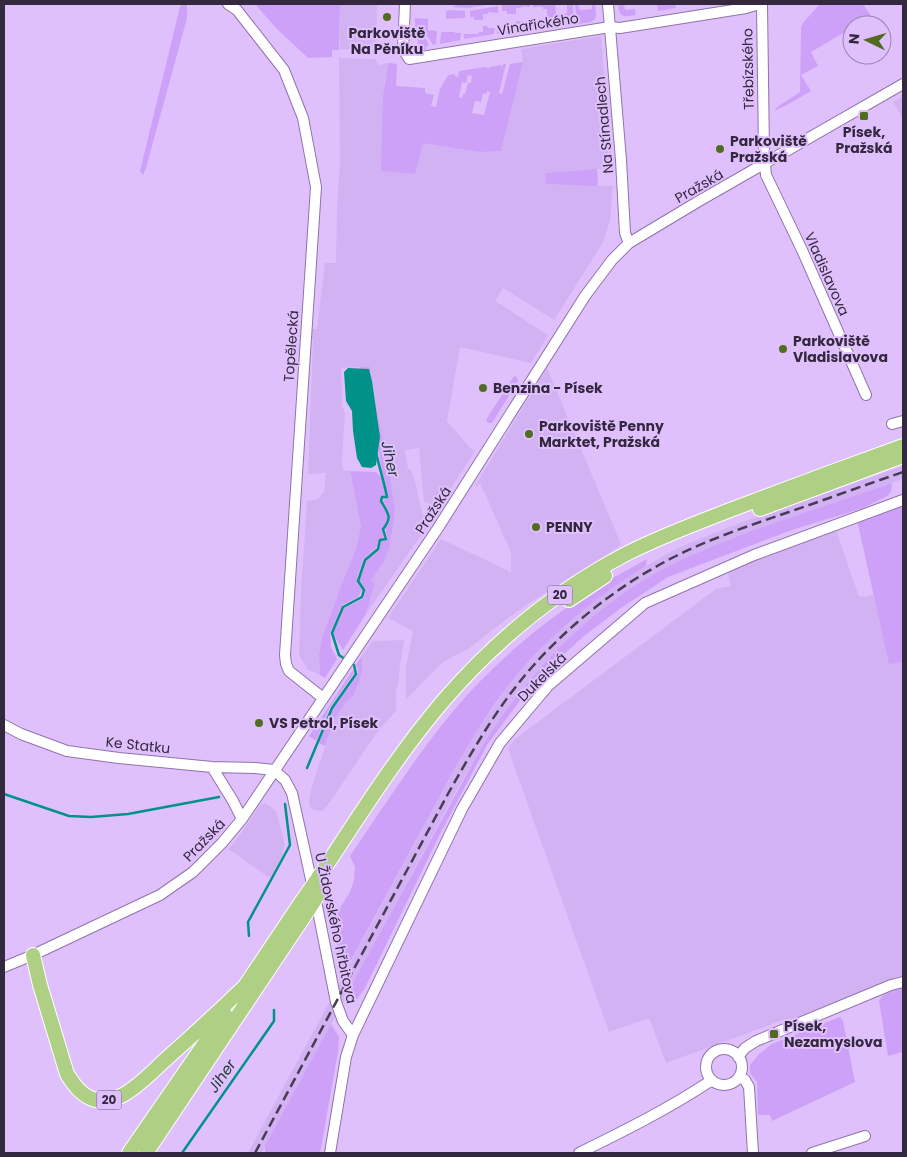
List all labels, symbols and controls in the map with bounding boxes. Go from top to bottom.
street label: Vinařického [496,8,580,40]
marker: Parkoviště Na Pěníku [381,11,393,23]
north arrow [842,15,892,65]
place label: Parkoviště Na Pěníku [349,23,426,59]
street label: Třebízského [737,28,759,110]
text: N [844,33,864,45]
street label: Na Stínadlech [590,76,618,174]
marker: Písek, Pražská [858,110,870,122]
place label: Písek, Pražská [835,122,893,158]
place label: Parkoviště Pražská [730,131,807,167]
marker: Parkoviště Pražská [714,143,726,155]
street label: Pražská [671,164,727,208]
street label: Vladislavova [800,229,854,319]
street label: Topělecká [279,309,303,383]
place label: Parkoviště Vladislavova [793,331,888,367]
marker: Parkoviště Vladislavova [777,343,789,355]
place label: Benzina - Písek [493,378,603,398]
marker: Benzina - Písek [477,382,489,394]
place label: Parkoviště Penny Marktet, Pražská [539,416,664,452]
marker: Parkoviště Penny Marktet, Pražská [523,428,535,440]
water label: Jiher [376,439,405,479]
street label: Pražská [410,482,456,538]
place label: PENNY [546,517,593,537]
marker: PENNY [530,521,542,533]
road number: 20 [548,586,572,604]
street label: Dukelská [513,648,571,706]
place label: VS Petrol, Písek [269,713,379,733]
marker: VS Petrol, Písek [253,717,265,729]
street label: Ke Statku [105,732,171,758]
street label: Pražská [178,814,230,866]
street label: U Židovského hřbitova [310,851,362,1005]
place label: Písek, Nezamyslova [784,1016,882,1052]
marker: Písek, Nezamyslova [768,1028,780,1040]
water label: Jiher [203,1055,241,1097]
road number: 20 [96,1090,122,1110]

